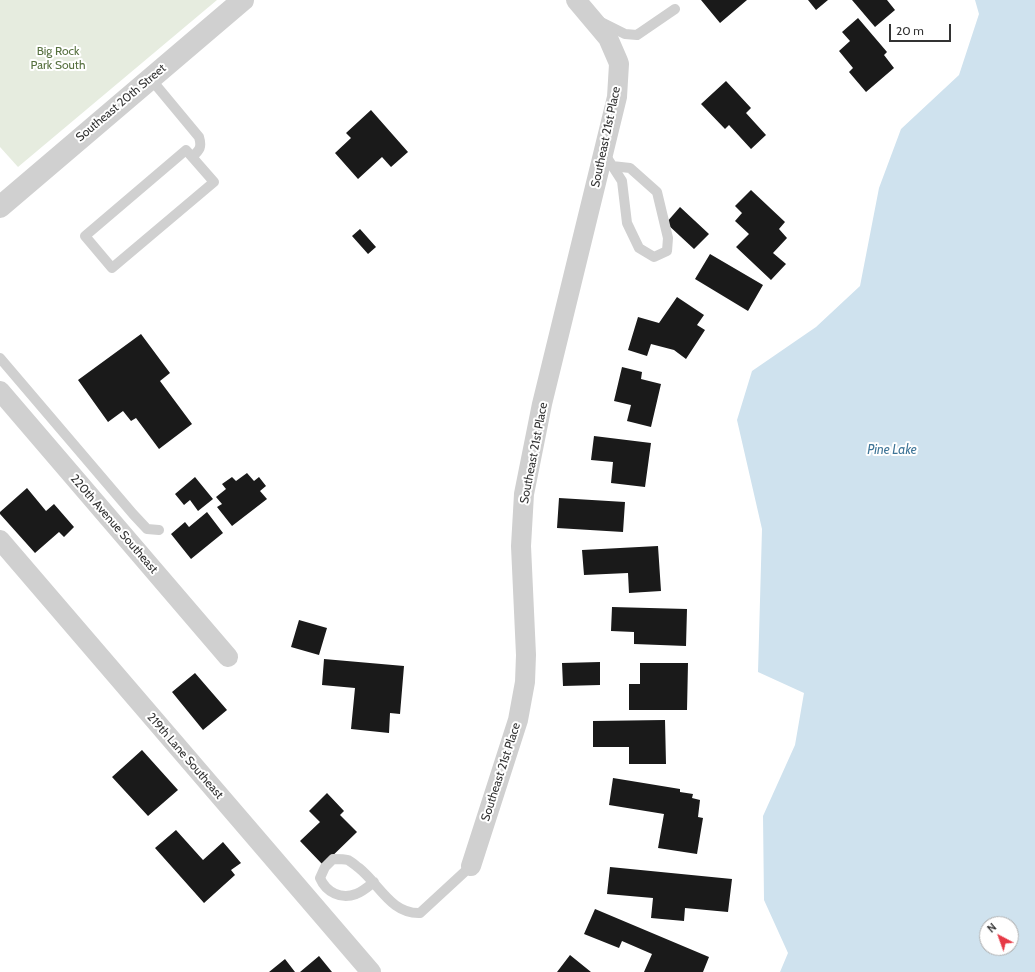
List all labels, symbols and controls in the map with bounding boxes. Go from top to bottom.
scale bar [891,16,953,42]
text: 20 m [896,23,924,38]
park label: Big Rock Park South [31,44,85,72]
street label: Southeast 20th Street [73,61,169,145]
street label: Southeast 21st Place [588,85,624,189]
street label: Southeast 21st Place [517,401,551,505]
water label: Pine Lake [867,442,917,458]
street label: 220th Avenue Southeast [67,472,161,576]
street label: 219th Lane Southeast [144,710,226,802]
street label: Southeast 21st Place [478,721,524,823]
north arrow [979,916,1019,956]
text: N [984,920,999,936]

